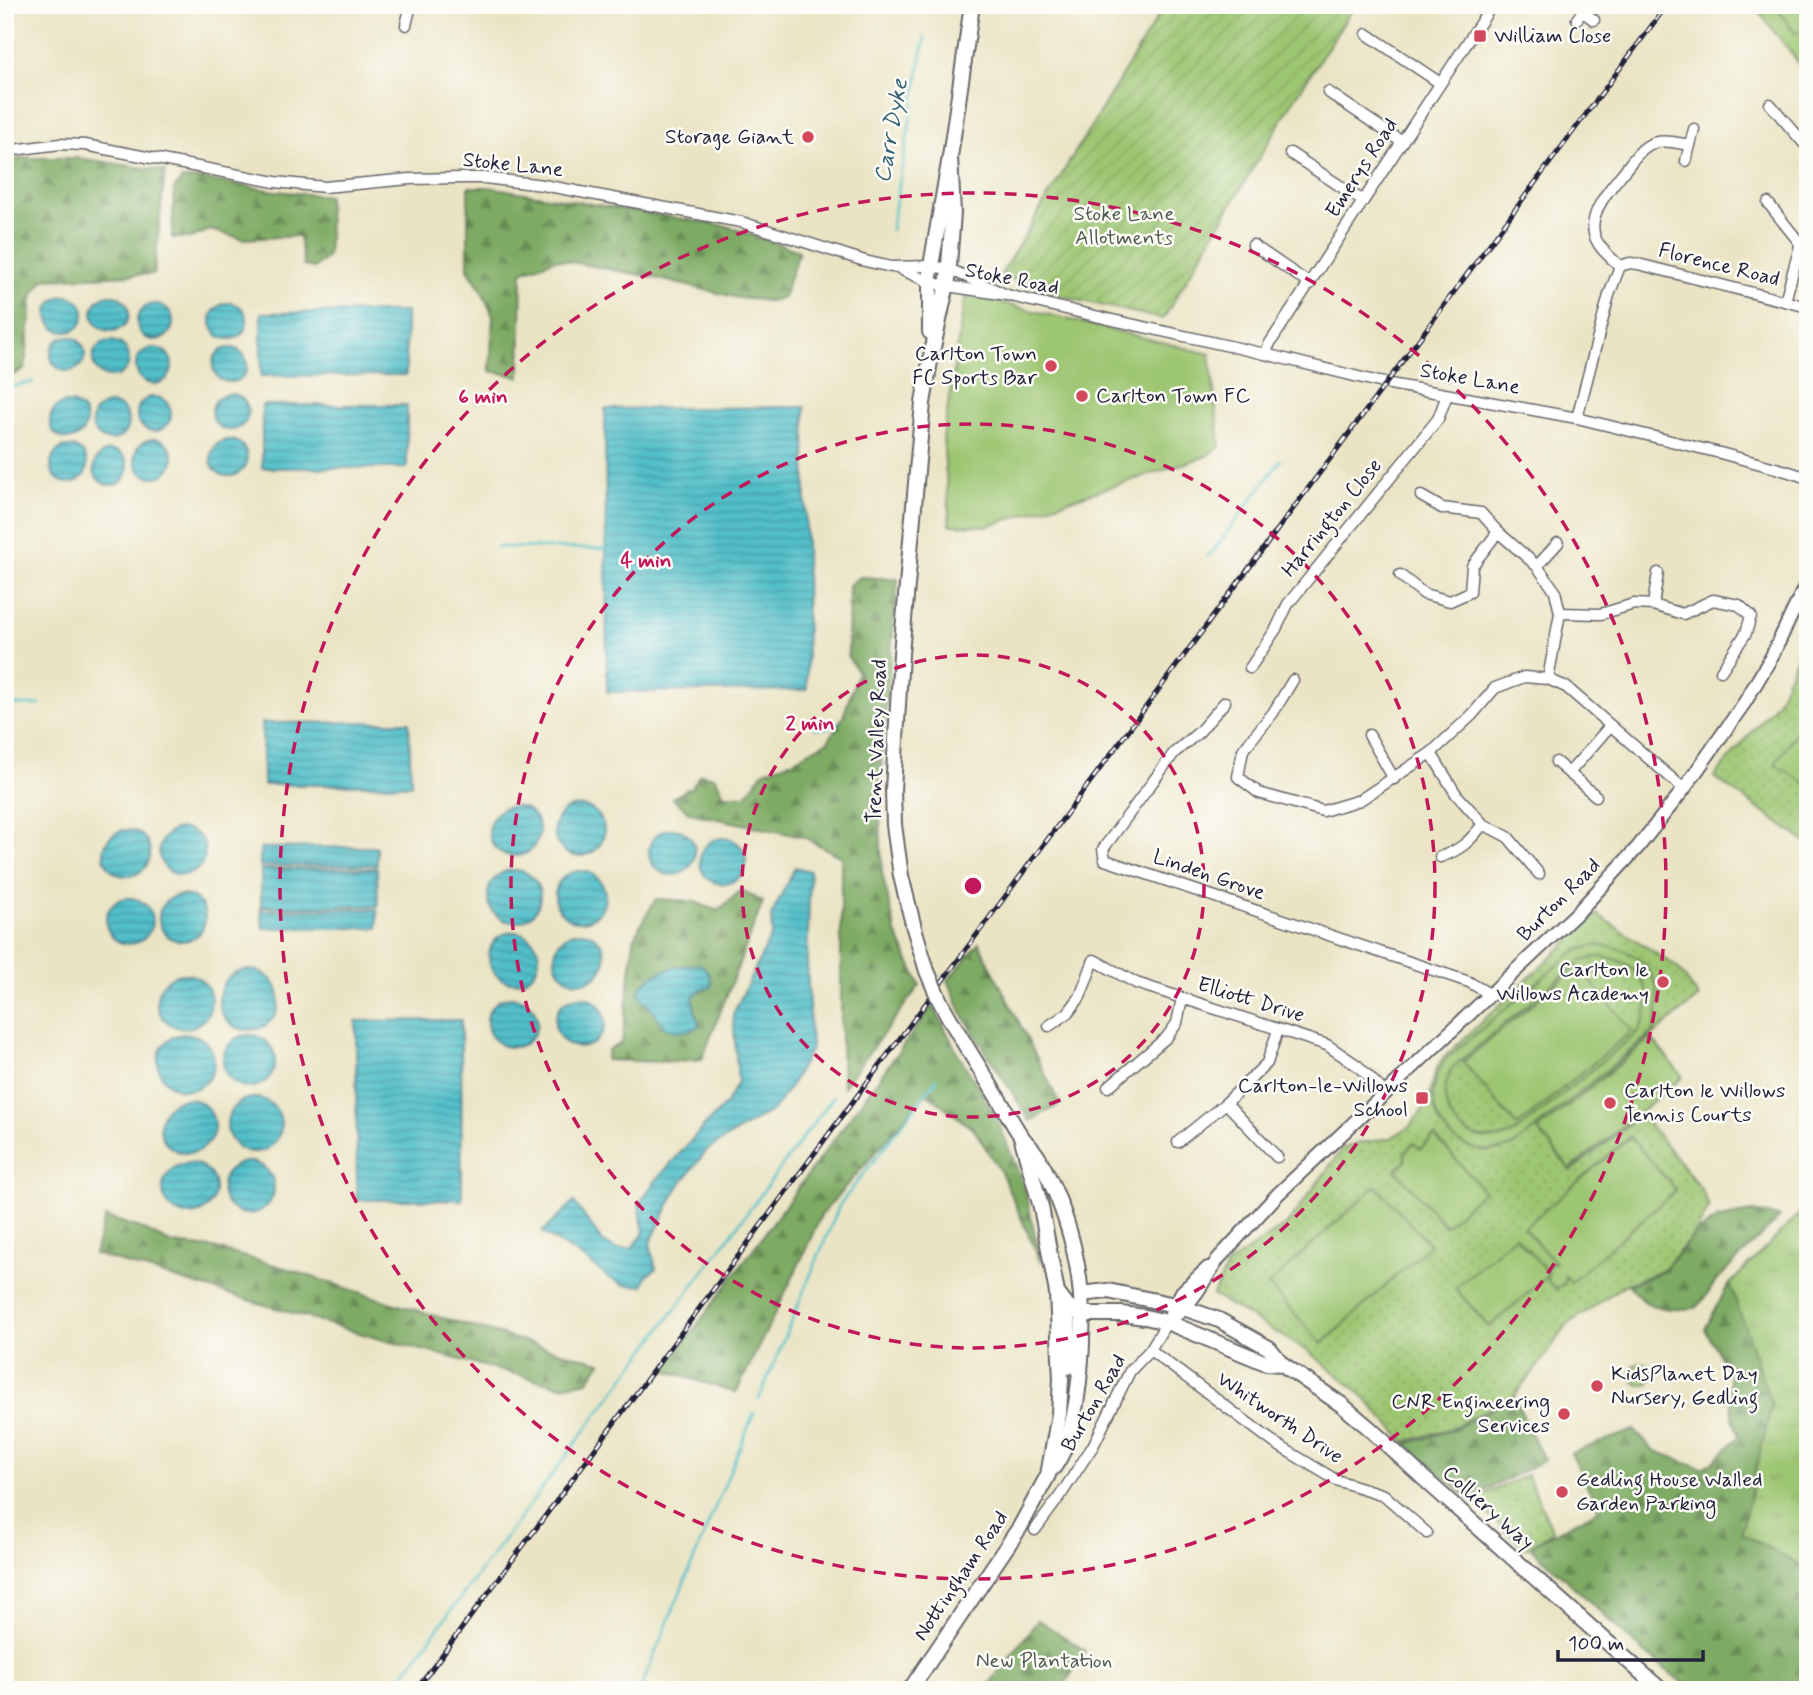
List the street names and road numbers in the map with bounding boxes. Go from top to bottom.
street label: Emerys Road [1319,113,1405,223]
street label: Stoke Lane [461,146,565,184]
street label: Florence Road [1656,236,1782,294]
street label: Stoke Road [963,256,1061,302]
street label: Stoke Lane [1418,356,1522,402]
street label: Harrington Close [1275,453,1390,584]
street label: Trent Valley Road [860,659,894,823]
street label: Linden Grove [1149,843,1269,907]
street label: Burton Road [1511,852,1607,948]
street label: Elliott Drive [1194,970,1308,1030]
street label: Burton Road [1055,1349,1133,1457]
street label: Whitworth Drive [1211,1365,1349,1471]
street label: Colliery Way [1436,1459,1540,1557]
street label: Nottingham Road [907,1505,1017,1648]

